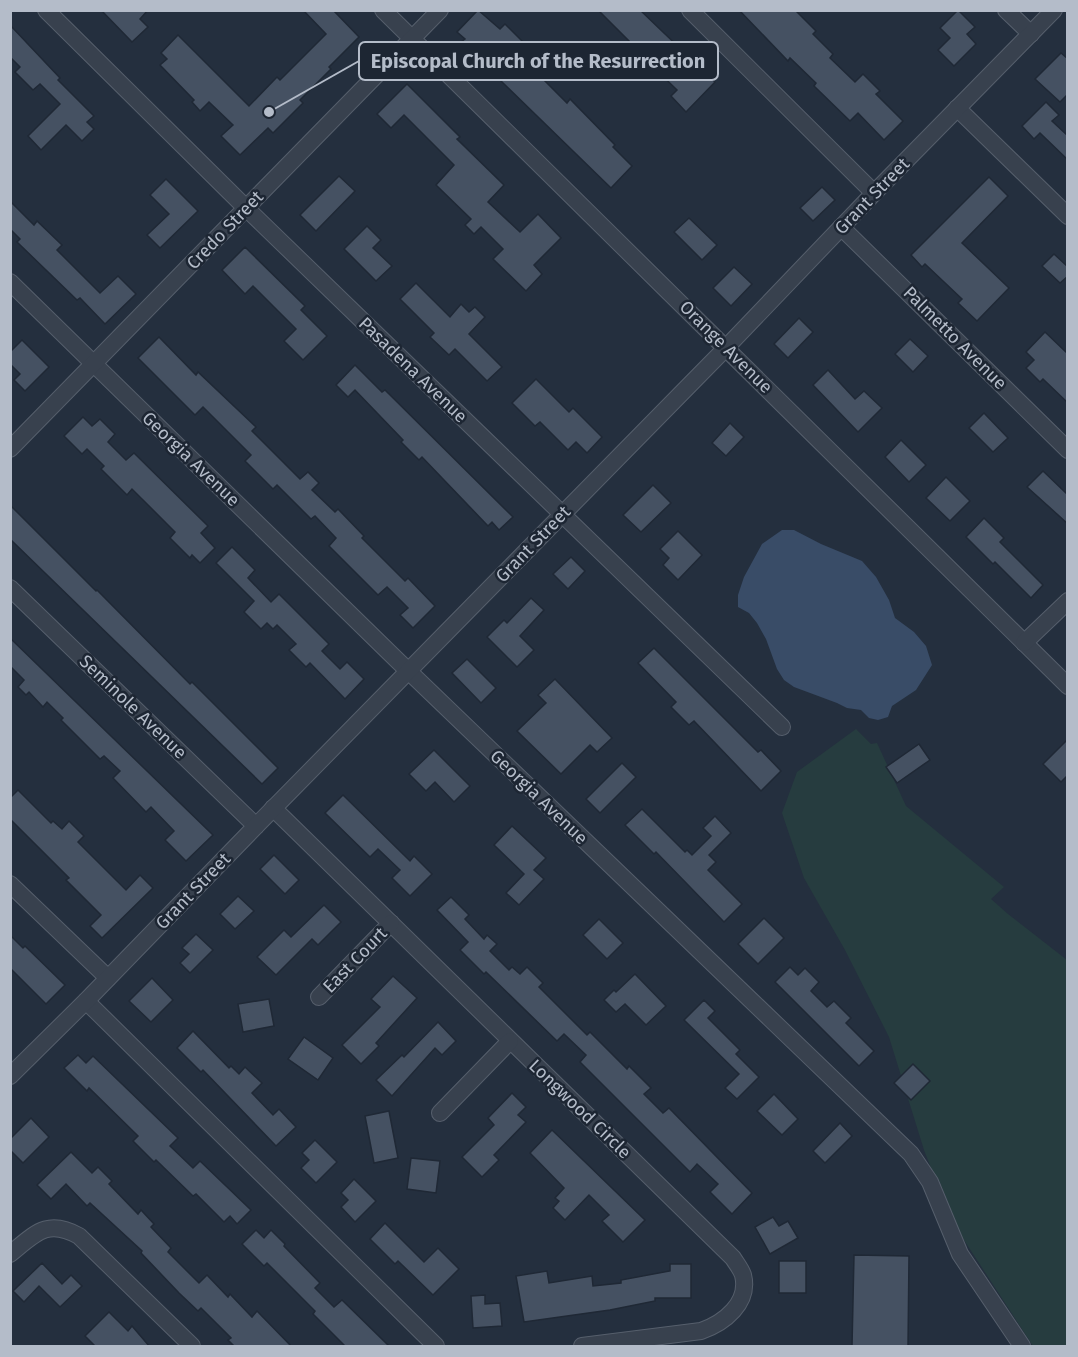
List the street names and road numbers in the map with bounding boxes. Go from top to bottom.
street label: Grant Street [830,153,914,239]
street label: Credo Street [182,186,268,274]
street label: Palmetto Avenue [899,282,1011,394]
street label: Orange Avenue [675,296,777,398]
street label: Pasadena Avenue [354,313,472,427]
street label: Georgia Avenue [138,407,244,511]
street label: Grant Street [491,501,575,587]
street label: Seminole Avenue [75,650,191,764]
street label: Georgia Avenue [486,745,592,849]
street label: Grant Street [151,848,235,934]
street label: East Court [318,922,392,997]
street label: Longwood Circle [524,1055,636,1163]

